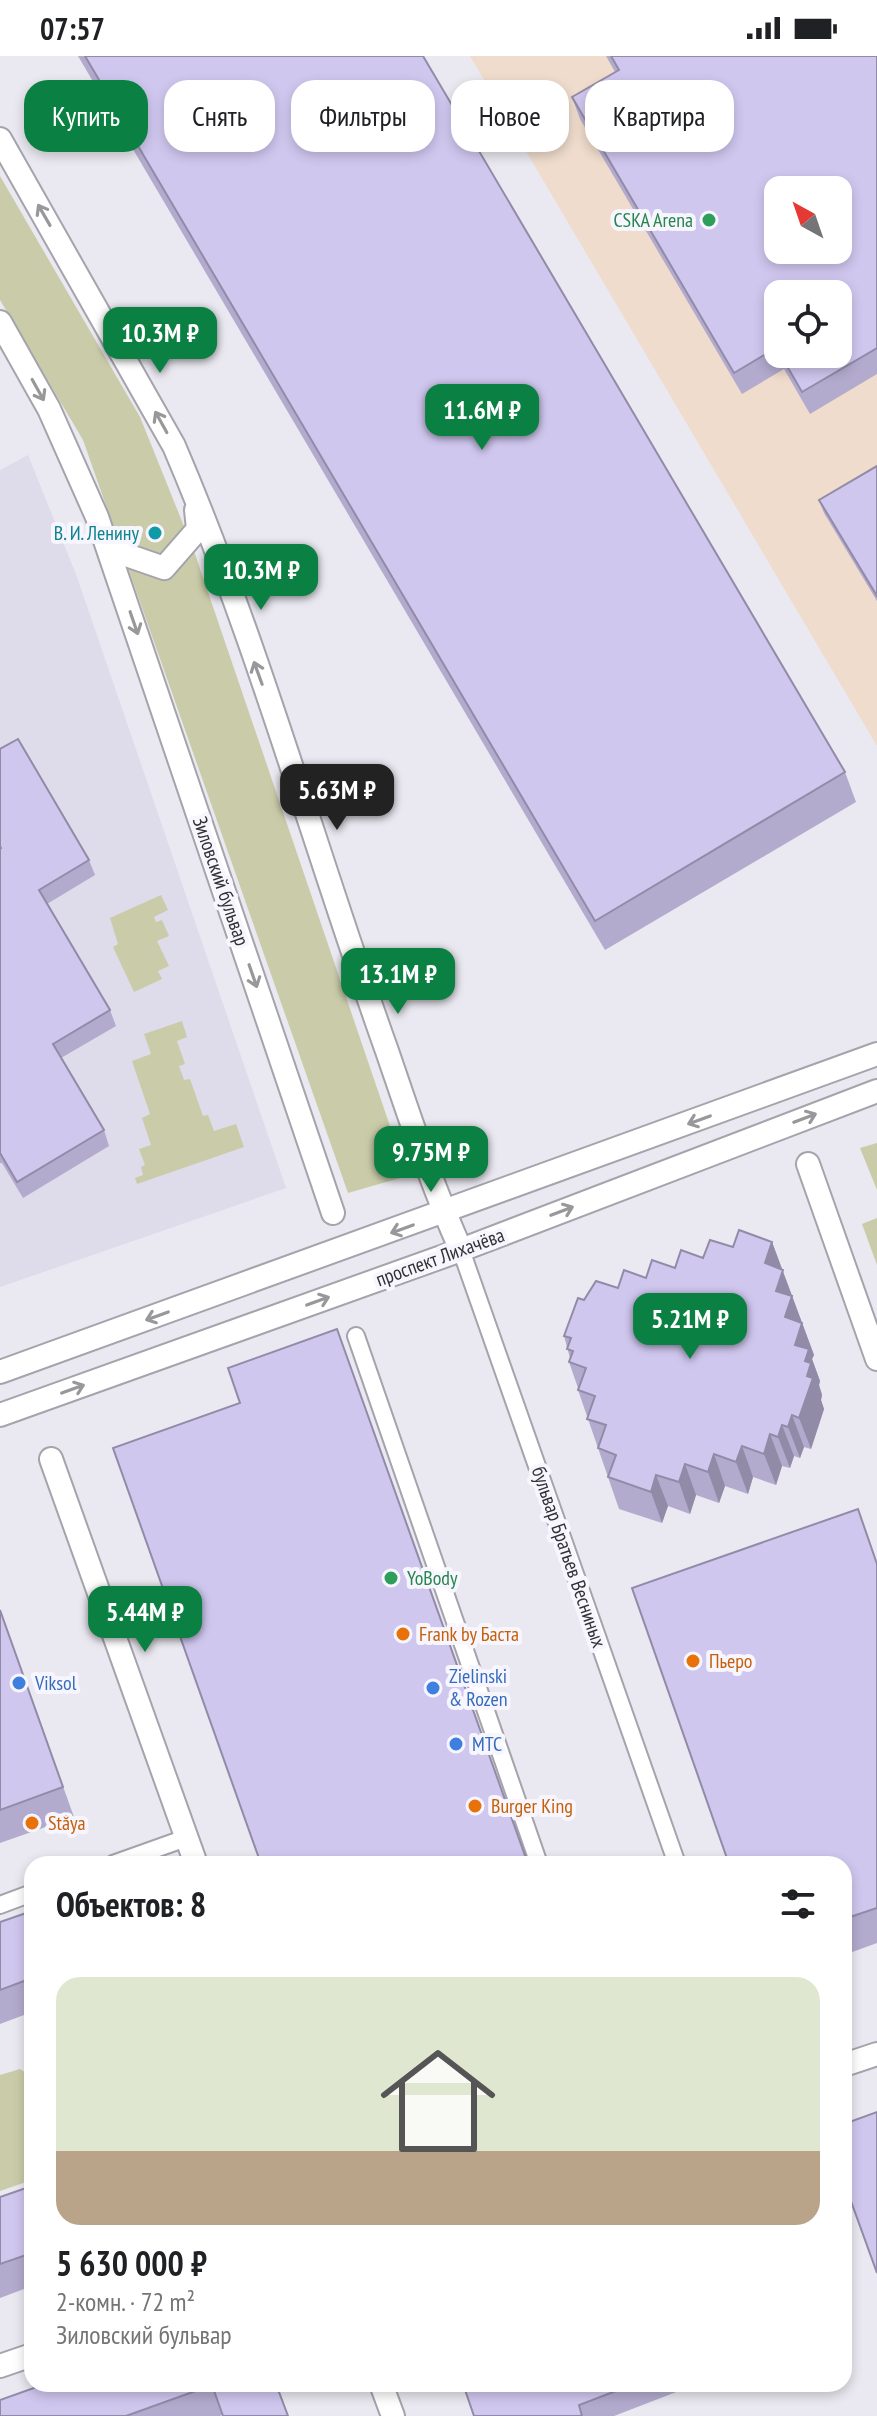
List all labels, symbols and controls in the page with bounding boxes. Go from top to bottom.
text: 07:57 [40,9,105,48]
chip: Купить [24,80,148,152]
chip: Снять [164,80,275,152]
chip: Фильтры [291,80,435,152]
chip: Новое [451,80,569,152]
chip: Квартира [585,80,734,152]
north arrow [764,176,852,264]
map controls [764,176,852,368]
one-way arrow [35,204,51,228]
place label: CSKA Arena [613,207,693,233]
marker: CSKA Arena [700,211,718,229]
button: locate [764,280,852,368]
pin: 10.3M ₽ [86,307,234,375]
text: 10.3M ₽ [121,316,199,349]
one-way arrow [30,378,46,401]
pin: 11.6M ₽ [408,384,556,452]
text: 11.6M ₽ [443,393,521,426]
one-way arrow [153,411,169,434]
place label: В. И. Ленину [54,520,139,546]
marker: В. И. Ленину [146,524,164,542]
pin: 10.3M ₽ [187,544,335,612]
text: 10.3M ₽ [222,553,300,586]
one-way arrow [127,610,142,635]
one-way arrow [250,661,265,686]
pin: 5.63M ₽ [263,764,411,832]
text: 5.63M ₽ [298,773,376,806]
street label: Зиловский бульвар [187,813,255,949]
pin: 13.1M ₽ [324,948,472,1016]
text: 13.1M ₽ [359,957,437,990]
one-way arrow [246,963,261,988]
one-way arrow [792,1110,817,1124]
one-way arrow [687,1114,712,1128]
pin: 9.75M ₽ [357,1126,505,1194]
text: 9.75M ₽ [392,1135,470,1168]
one-way arrow [549,1203,574,1217]
street label: проспект Лихачёва [372,1222,508,1292]
one-way arrow [390,1222,415,1237]
one-way arrow [305,1293,330,1307]
pin: 5.21M ₽ [616,1293,764,1361]
text: 5.21M ₽ [651,1302,729,1335]
one-way arrow [145,1310,170,1324]
one-way arrow [61,1380,86,1395]
street label: бульвар Братьев Весниных [526,1463,612,1651]
place label: YoBody [407,1565,458,1591]
marker: YoBody [382,1569,400,1587]
pin: 5.44M ₽ [71,1586,219,1654]
text: 5.44M ₽ [106,1595,184,1628]
place label: Frank by Баста [419,1621,519,1647]
marker: Frank by Баста [394,1625,412,1643]
place label: Пьеро [709,1648,753,1674]
marker: Пьеро [684,1652,702,1670]
place label: Zielinski & Rozen [449,1663,508,1712]
place label: Viksol [34,1670,77,1696]
marker: Viksol [10,1674,28,1692]
marker: Zielinski & Rozen [424,1679,442,1697]
place label: МТС [472,1731,502,1757]
marker: МТС [447,1735,465,1753]
place label: Burger King [491,1793,573,1819]
marker: Burger King [466,1797,484,1815]
place label: Stăya [48,1810,86,1836]
marker: Stăya [23,1814,41,1832]
text: Объектов: 8 [56,1882,206,1926]
icon: filters [776,1882,820,1926]
icon: home [366,2029,510,2173]
text: 5 630 000 ₽ [56,2241,207,2285]
text: 2-комн. · 72 m² [56,2285,195,2318]
text: Зиловский бульвар [56,2318,232,2351]

